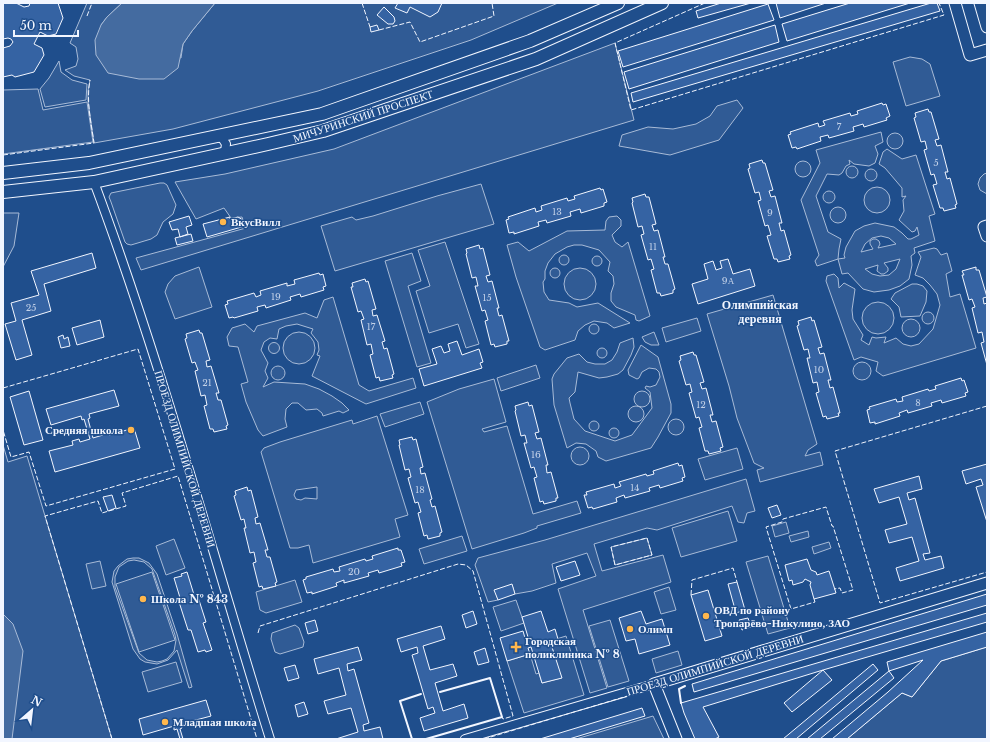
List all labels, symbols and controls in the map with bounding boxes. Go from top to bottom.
scale bar [14,12,78,38]
text: 50 m [20,18,52,33]
street label: МИЧУРИНСКИЙ ПРОСПЕКТ [291,87,435,145]
house number: 7 [837,121,842,132]
house number: 5 [933,157,939,168]
house number: 13 [552,206,562,217]
house number: 9 [767,207,773,218]
place label: ВкусВилл [231,215,281,229]
marker: ВкусВилл [218,217,228,227]
house number: 11 [649,241,657,252]
house number: 9А [722,275,735,286]
house number: 19 [271,291,281,302]
house number: 15 [482,292,492,303]
district label: Олимпийская деревня [722,297,799,326]
house number: 25 [26,302,36,313]
house number: 17 [367,321,376,332]
house number: 10 [814,364,824,375]
street label: ПРОЕЗД ОЛИМПИЙСКОЙ ДЕРЕВНИ [151,369,219,549]
house number: 21 [202,377,212,388]
house number: 8 [915,397,921,408]
house number: 12 [696,399,706,410]
place label: Средняя школа [45,423,123,437]
marker: Средняя школа [126,425,136,435]
house number: 16 [531,449,541,460]
house number: 14 [630,482,640,493]
house number: 18 [415,484,425,495]
house number: 20 [348,566,360,577]
place label: Школа № 843 [151,592,228,606]
marker: Школа № 843 [138,594,148,604]
place label: ОВД по району Тропарёво-Никулино, ЗАО [714,603,850,630]
marker: ОВД по району Тропарёво-Никулино, ЗАО [701,611,711,621]
place label: Олимп [638,622,674,636]
marker: Олимп [625,624,635,634]
street label: ПРОЕЗД ОЛИМПИЙСКОЙ ДЕРЕВНИ [625,631,805,699]
place label: Городская поликлиника № 8 [525,634,620,661]
marker: Городская поликлиника № 8 [510,641,522,653]
north arrow [12,690,52,730]
text: N [29,693,45,710]
place label: Младшая школа [173,715,257,729]
marker: Младшая школа [160,717,170,727]

